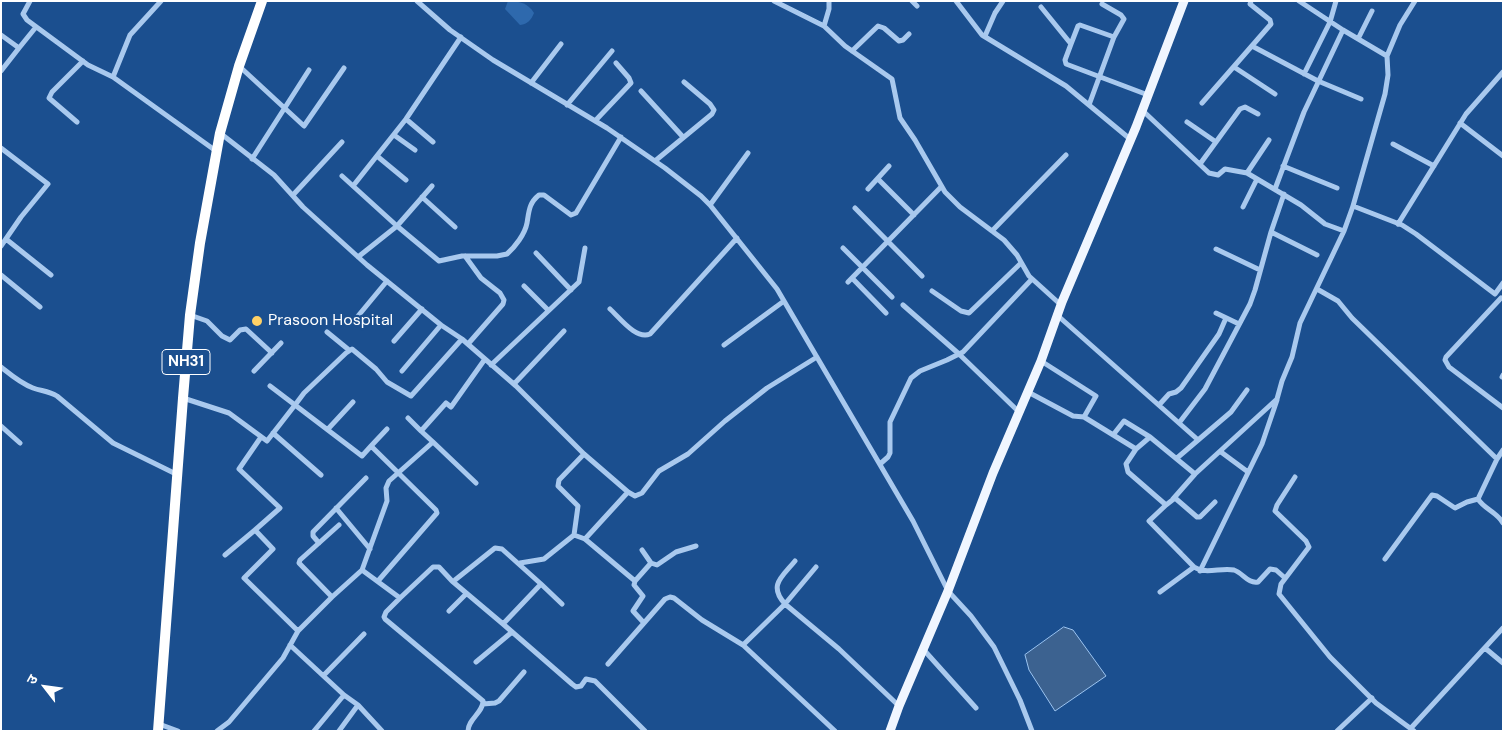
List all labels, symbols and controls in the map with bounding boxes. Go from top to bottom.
place label: Prasoon Hospital [268,311,393,331]
marker: Prasoon Hospital [250,314,264,328]
road number: NH31 [162,350,210,374]
north arrow [20,662,70,712]
text: उ [22,671,42,688]

